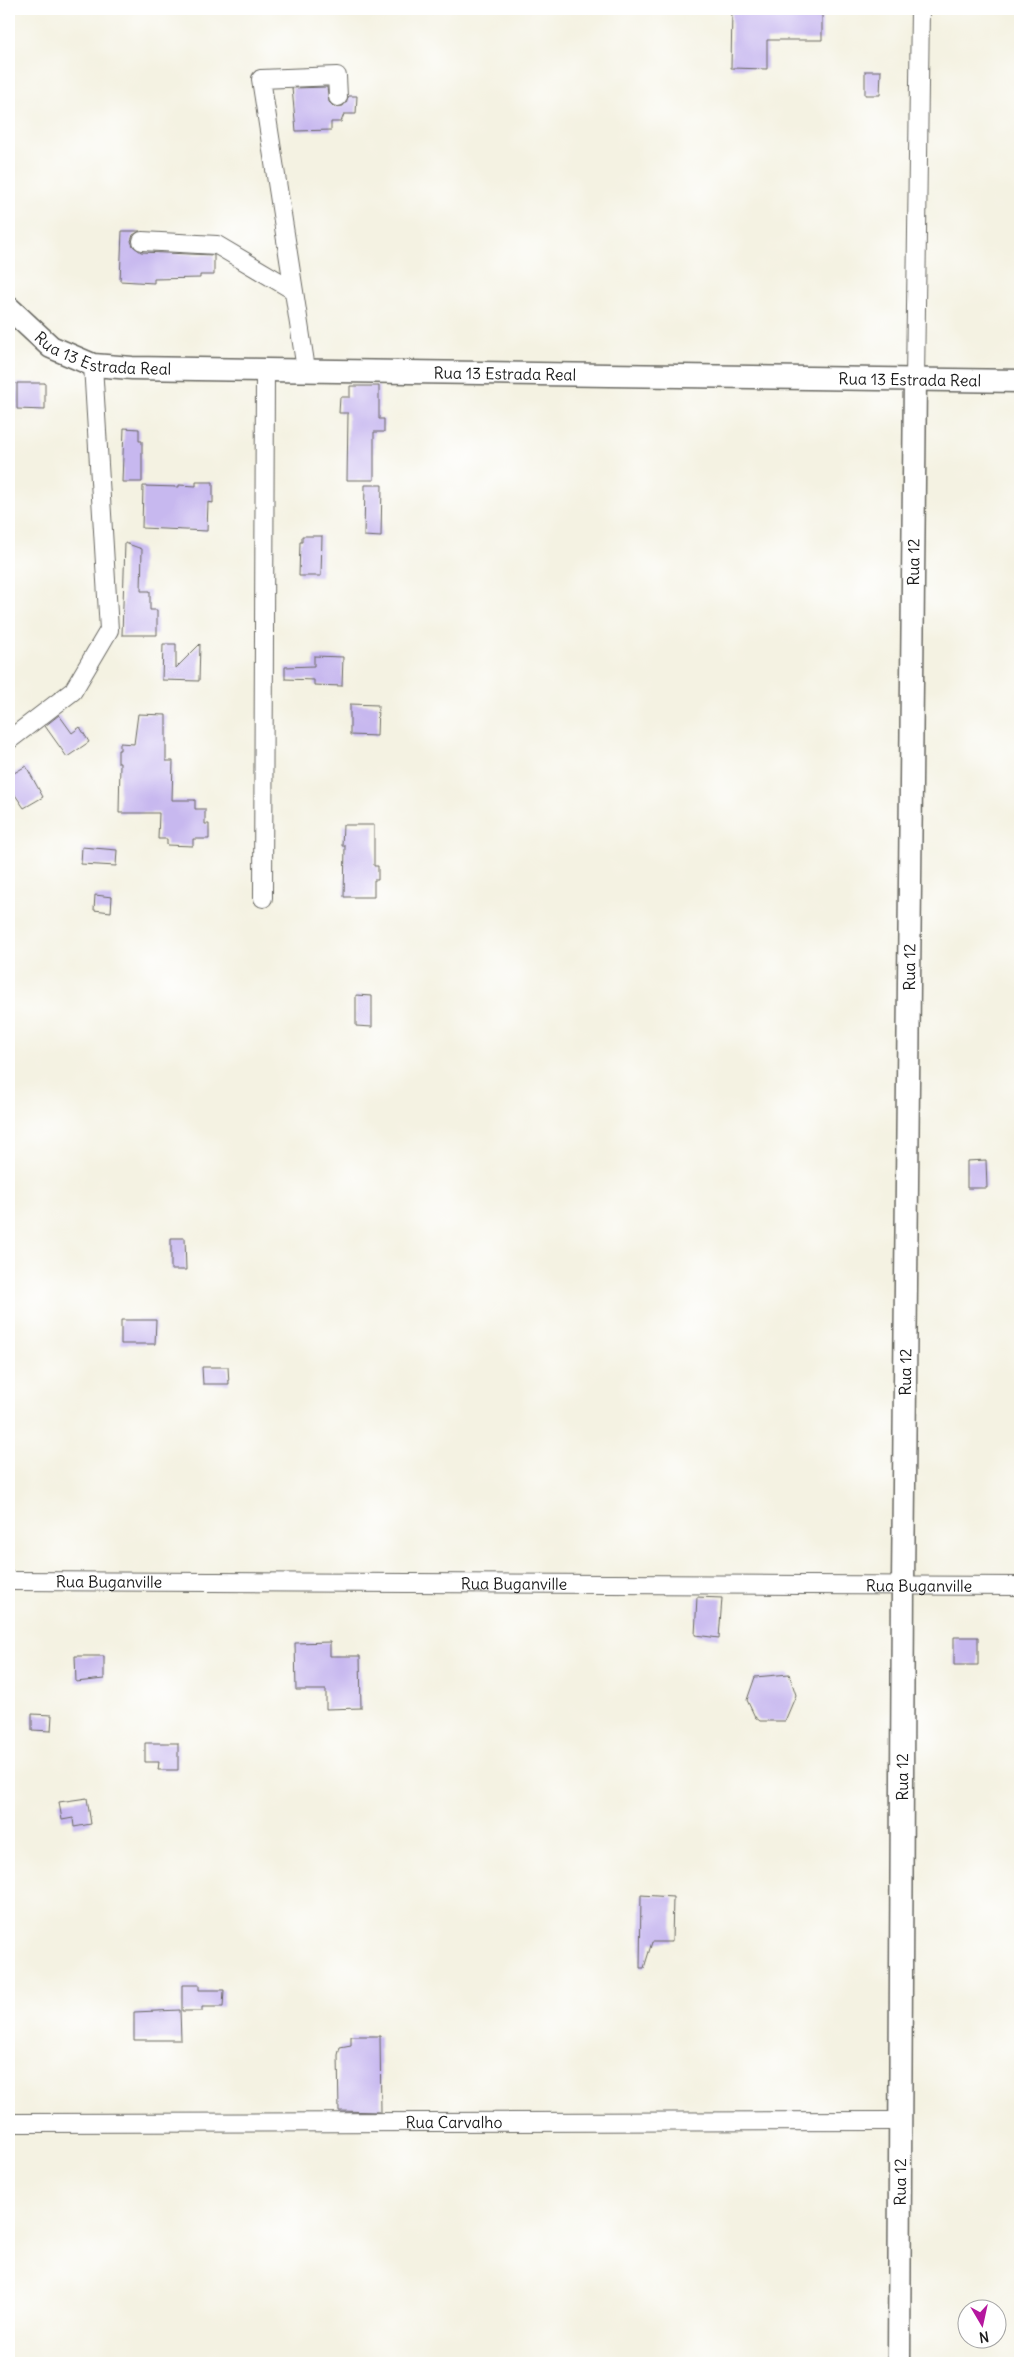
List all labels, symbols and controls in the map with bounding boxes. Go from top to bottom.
street label: Rua 13 Estrada Real [31,327,171,379]
street label: Rua 13 Estrada Real [433,362,576,385]
street label: Rua 13 Estrada Real [838,368,981,390]
street label: Rua 12 [903,538,923,586]
street label: Rua 12 [899,943,919,991]
street label: Rua 12 [895,1348,915,1396]
street label: Rua Buganville [56,1571,162,1592]
street label: Rua Buganville [461,1573,567,1594]
street label: Rua Buganville [866,1575,972,1596]
street label: Rua 12 [892,1753,912,1801]
street label: Rua Carvalho [405,2112,503,2132]
street label: Rua 12 [890,2158,910,2206]
north arrow [956,2300,1006,2350]
text: N [978,2327,990,2346]

